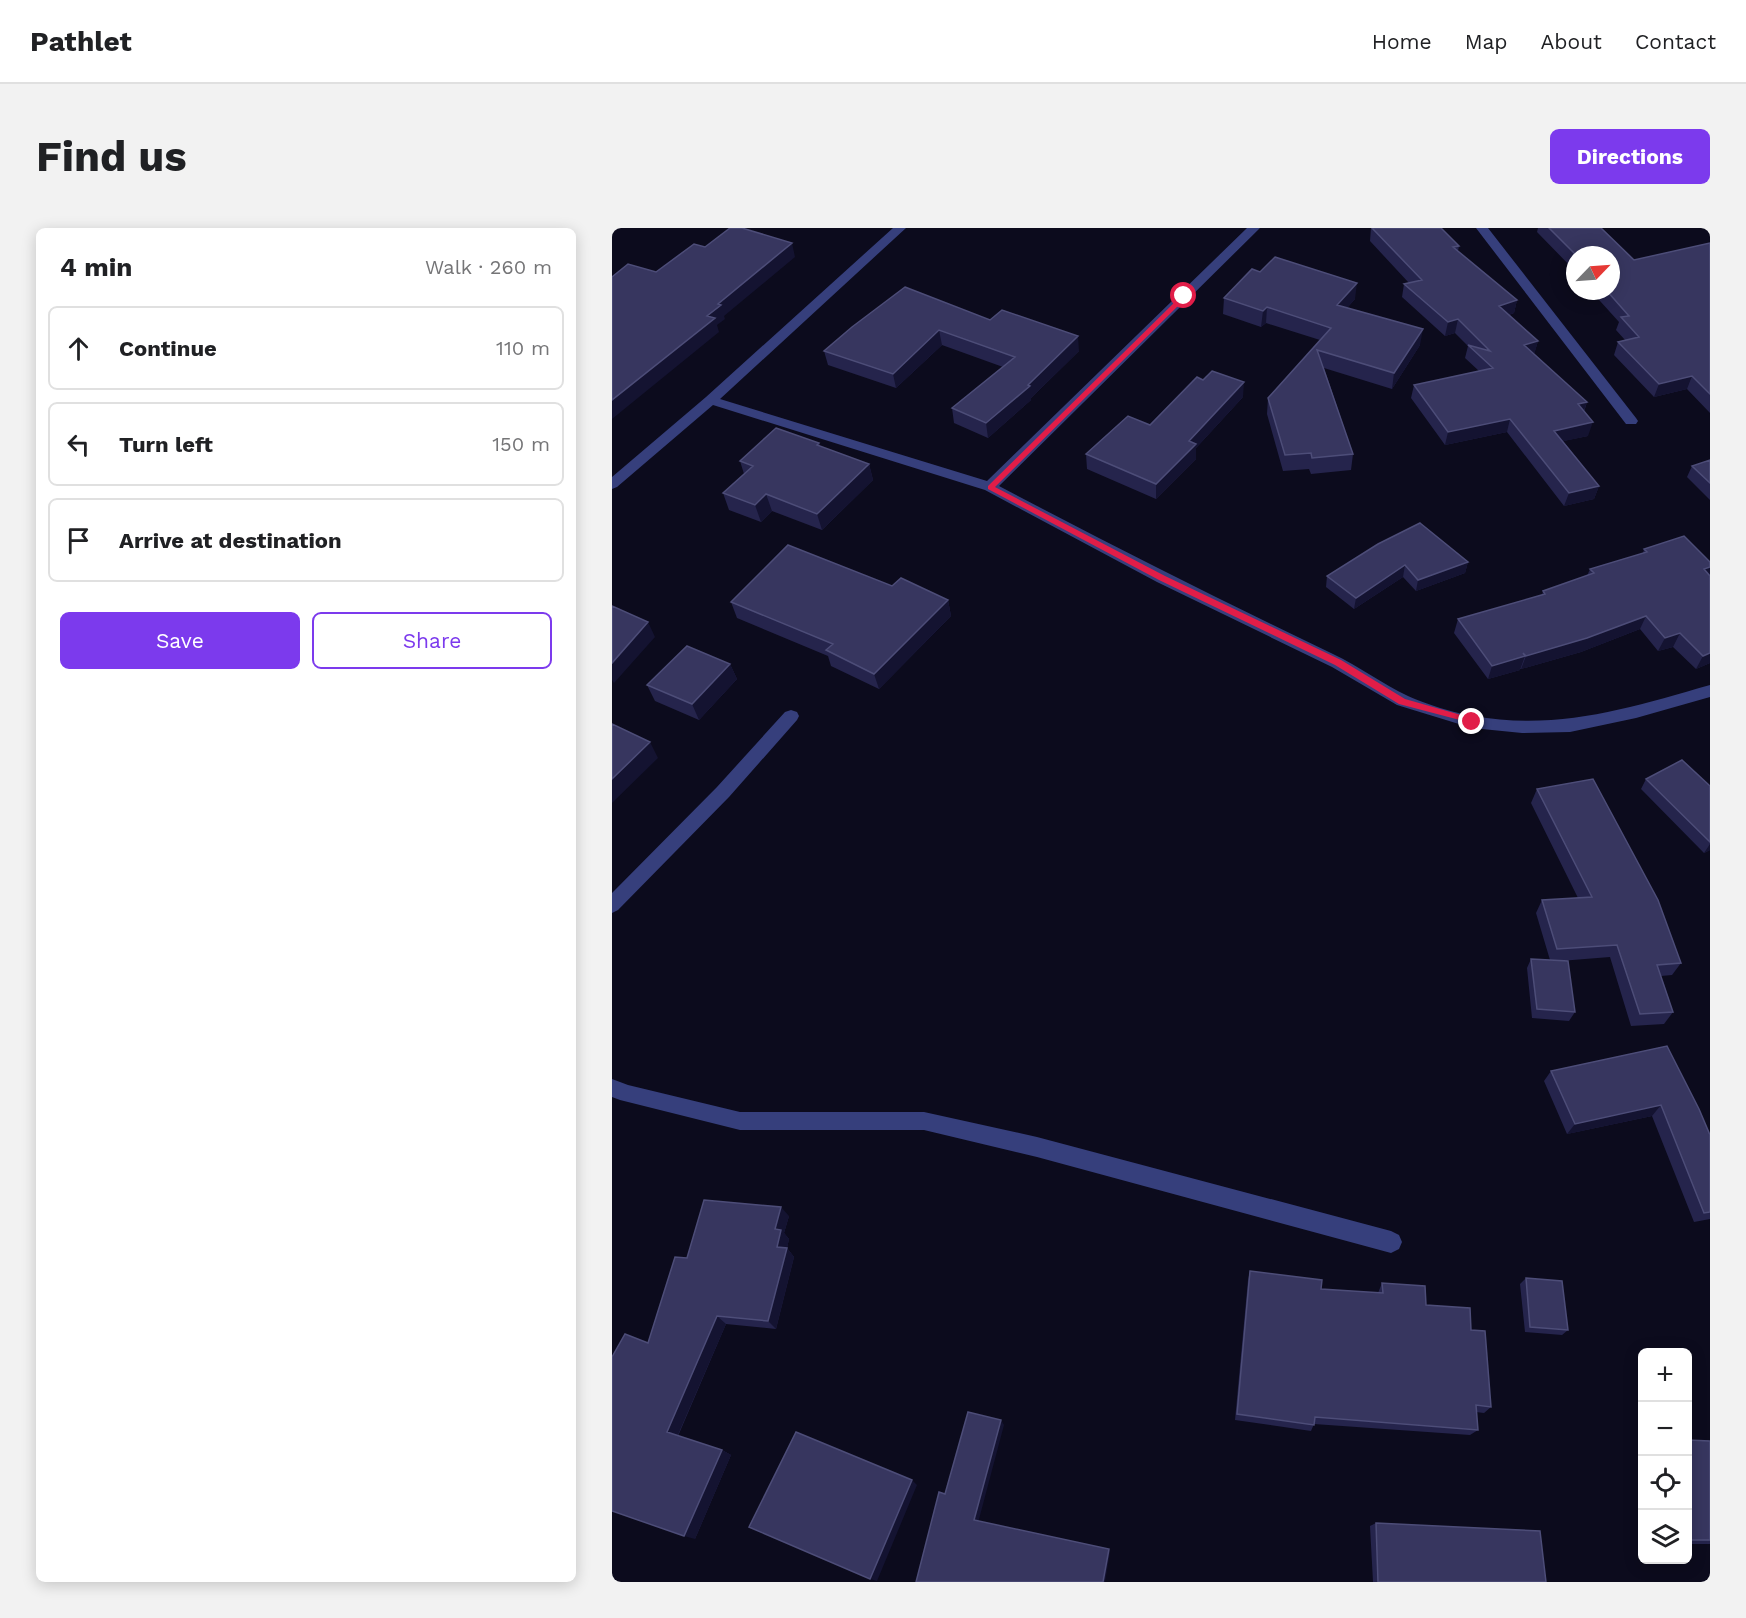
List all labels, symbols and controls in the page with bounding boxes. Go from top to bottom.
text: Pathlet [30,25,132,58]
text: Home [1372,29,1432,54]
text: Map [1465,29,1508,54]
text: About [1541,29,1602,54]
text: Contact [1635,29,1716,54]
button: Directions [1550,129,1710,184]
text: Find us [36,132,187,181]
north arrow [1566,246,1620,300]
text: 4 min [60,252,132,282]
text: Walk · 260 m [425,255,552,279]
route start [1170,282,1196,308]
icon: ahead [62,332,95,365]
text: Continue [119,336,217,361]
text: 110 m [496,336,550,360]
icon: left [62,428,95,461]
text: Turn left [119,432,213,457]
text: 150 m [492,432,550,456]
icon: arrive [62,524,95,557]
text: Arrive at destination [119,528,342,553]
button: Save [60,612,300,669]
button: Share [312,612,552,669]
route end [1458,708,1484,734]
map controls [1638,1348,1692,1564]
button: + [1638,1348,1692,1402]
button: − [1638,1402,1692,1456]
button: locate [1638,1456,1692,1510]
button: layers [1638,1510,1692,1564]

